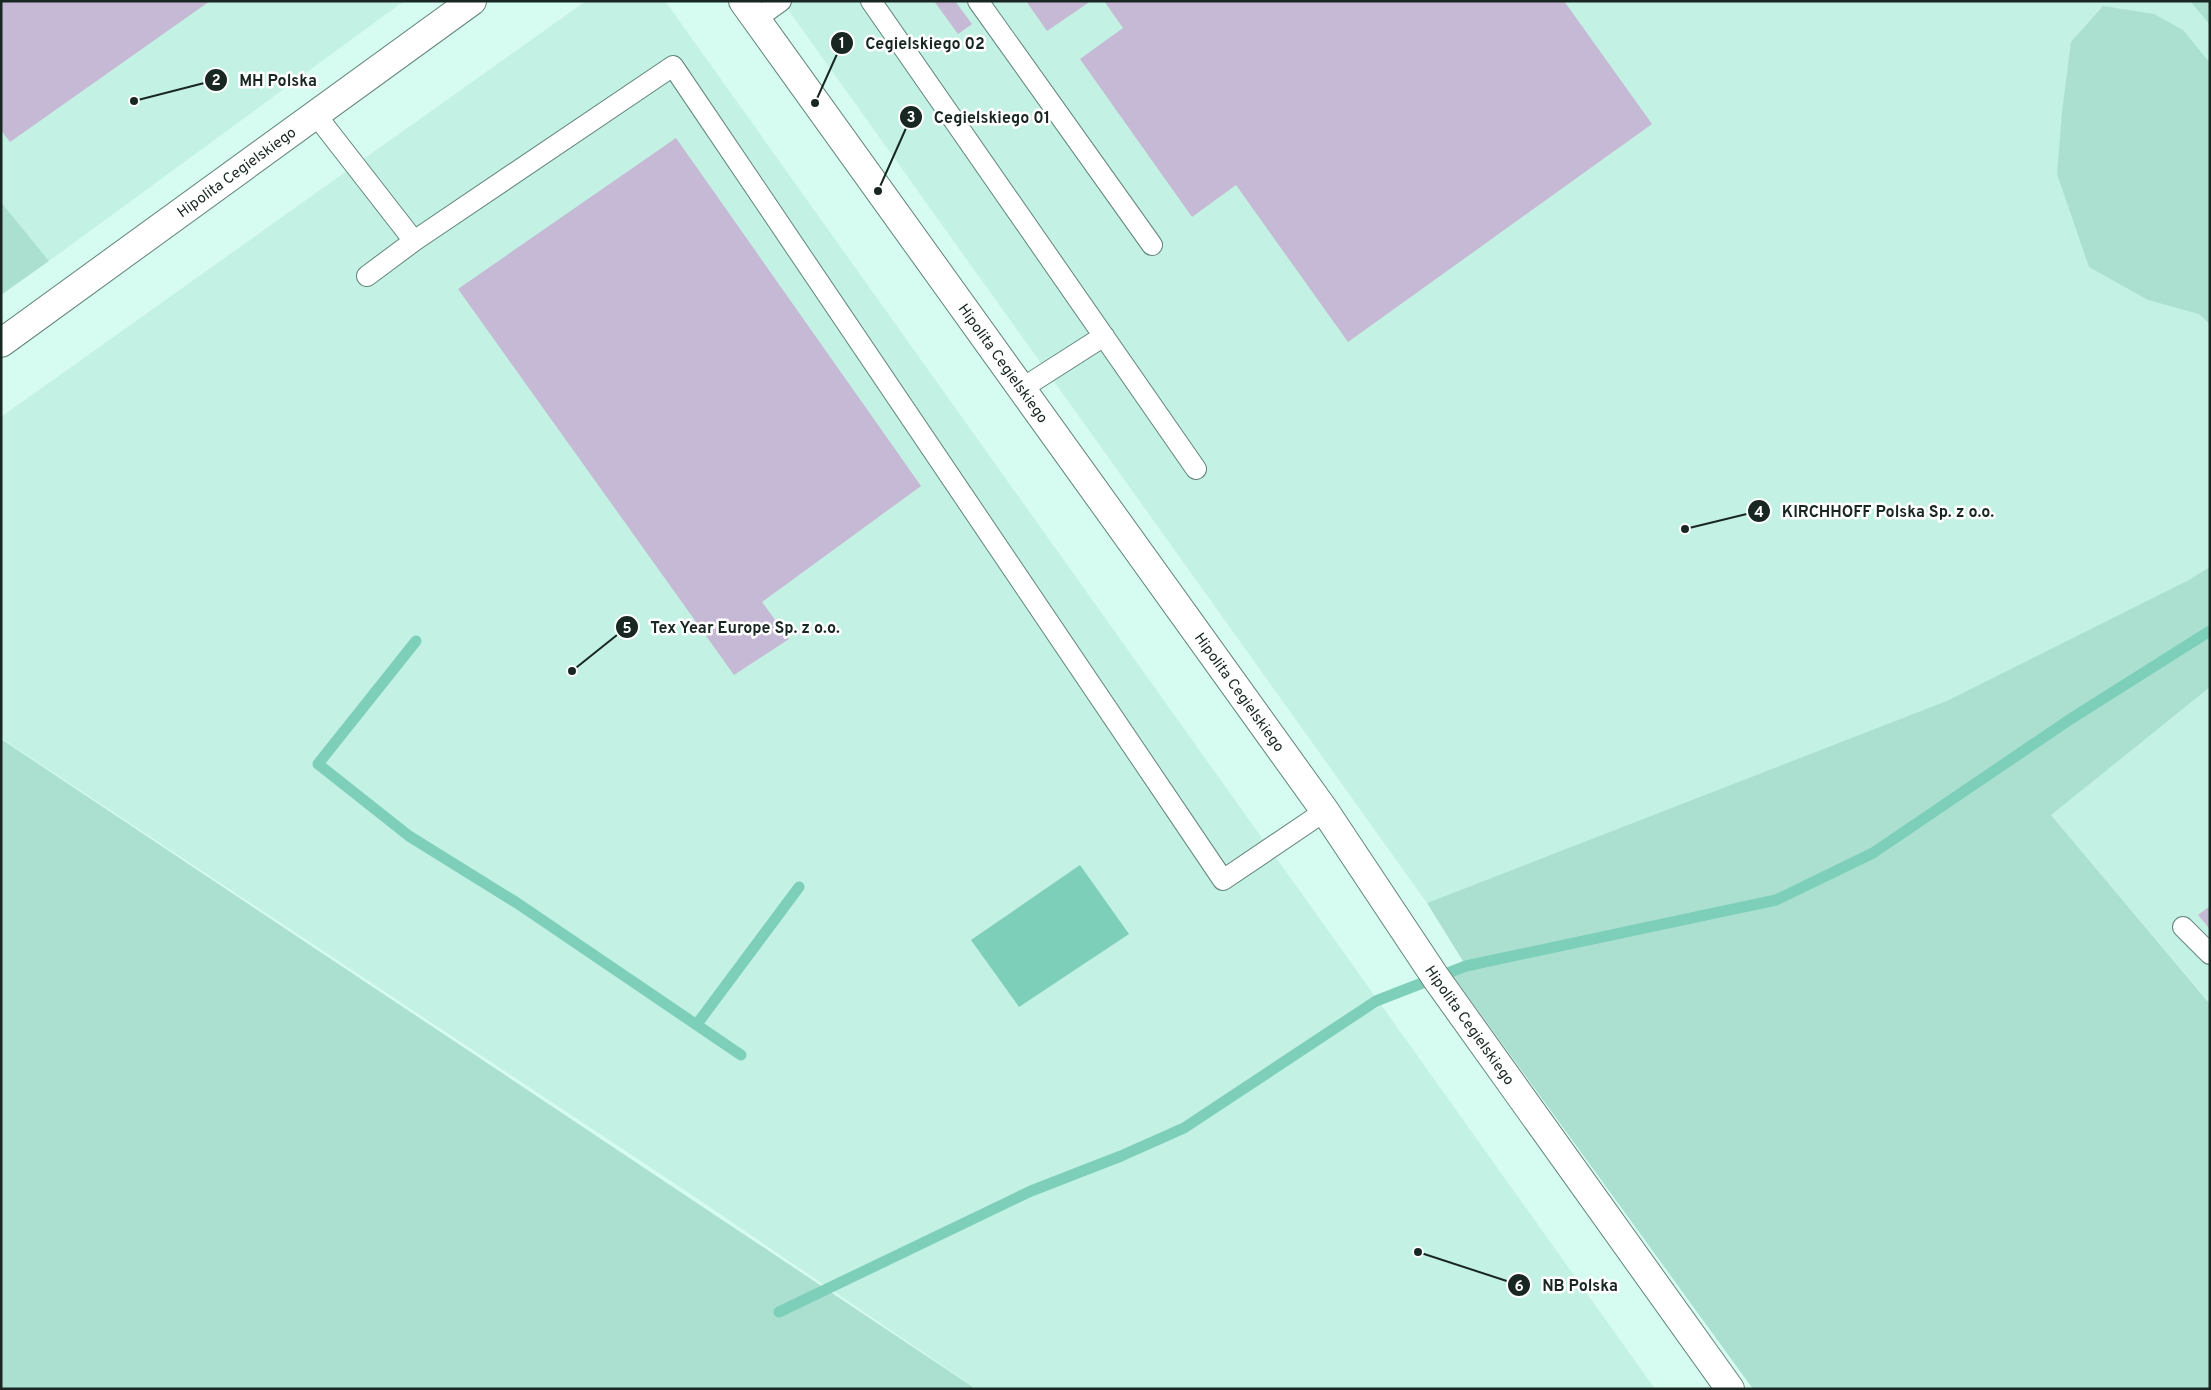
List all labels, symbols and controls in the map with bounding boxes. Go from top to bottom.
callout: Cegielskiego 02 [830,27,995,58]
text: 1 [839,35,845,54]
text: Cegielskiego 02 [865,35,985,55]
callout: MH Polska [204,64,327,95]
text: 2 [211,72,221,91]
text: MH Polska [239,72,317,92]
callout: Cegielskiego 01 [899,102,1060,133]
text: 3 [907,109,916,128]
text: Cegielskiego 01 [934,109,1050,129]
street label: Hipolita Cegielskiego [174,124,301,223]
street label: Hipolita Cegielskiego [953,301,1051,427]
callout: KIRCHHOFF Polska Sp. z o.o. [1746,496,2004,527]
text: KIRCHHOFF Polska Sp. z o.o. [1782,503,1994,523]
text: 4 [1754,504,1764,523]
callout: Tex Year Europe Sp. z o.o. [615,612,850,643]
text: Tex Year Europe Sp. z o.o. [650,619,840,639]
text: 5 [622,620,632,639]
street label: Hipolita Cegielskiego [1189,630,1288,756]
street label: Hipolita Cegielskiego [1420,963,1518,1090]
callout: NB Polska [1507,1270,1628,1301]
text: NB Polska [1542,1277,1618,1297]
text: 6 [1514,1278,1524,1297]

